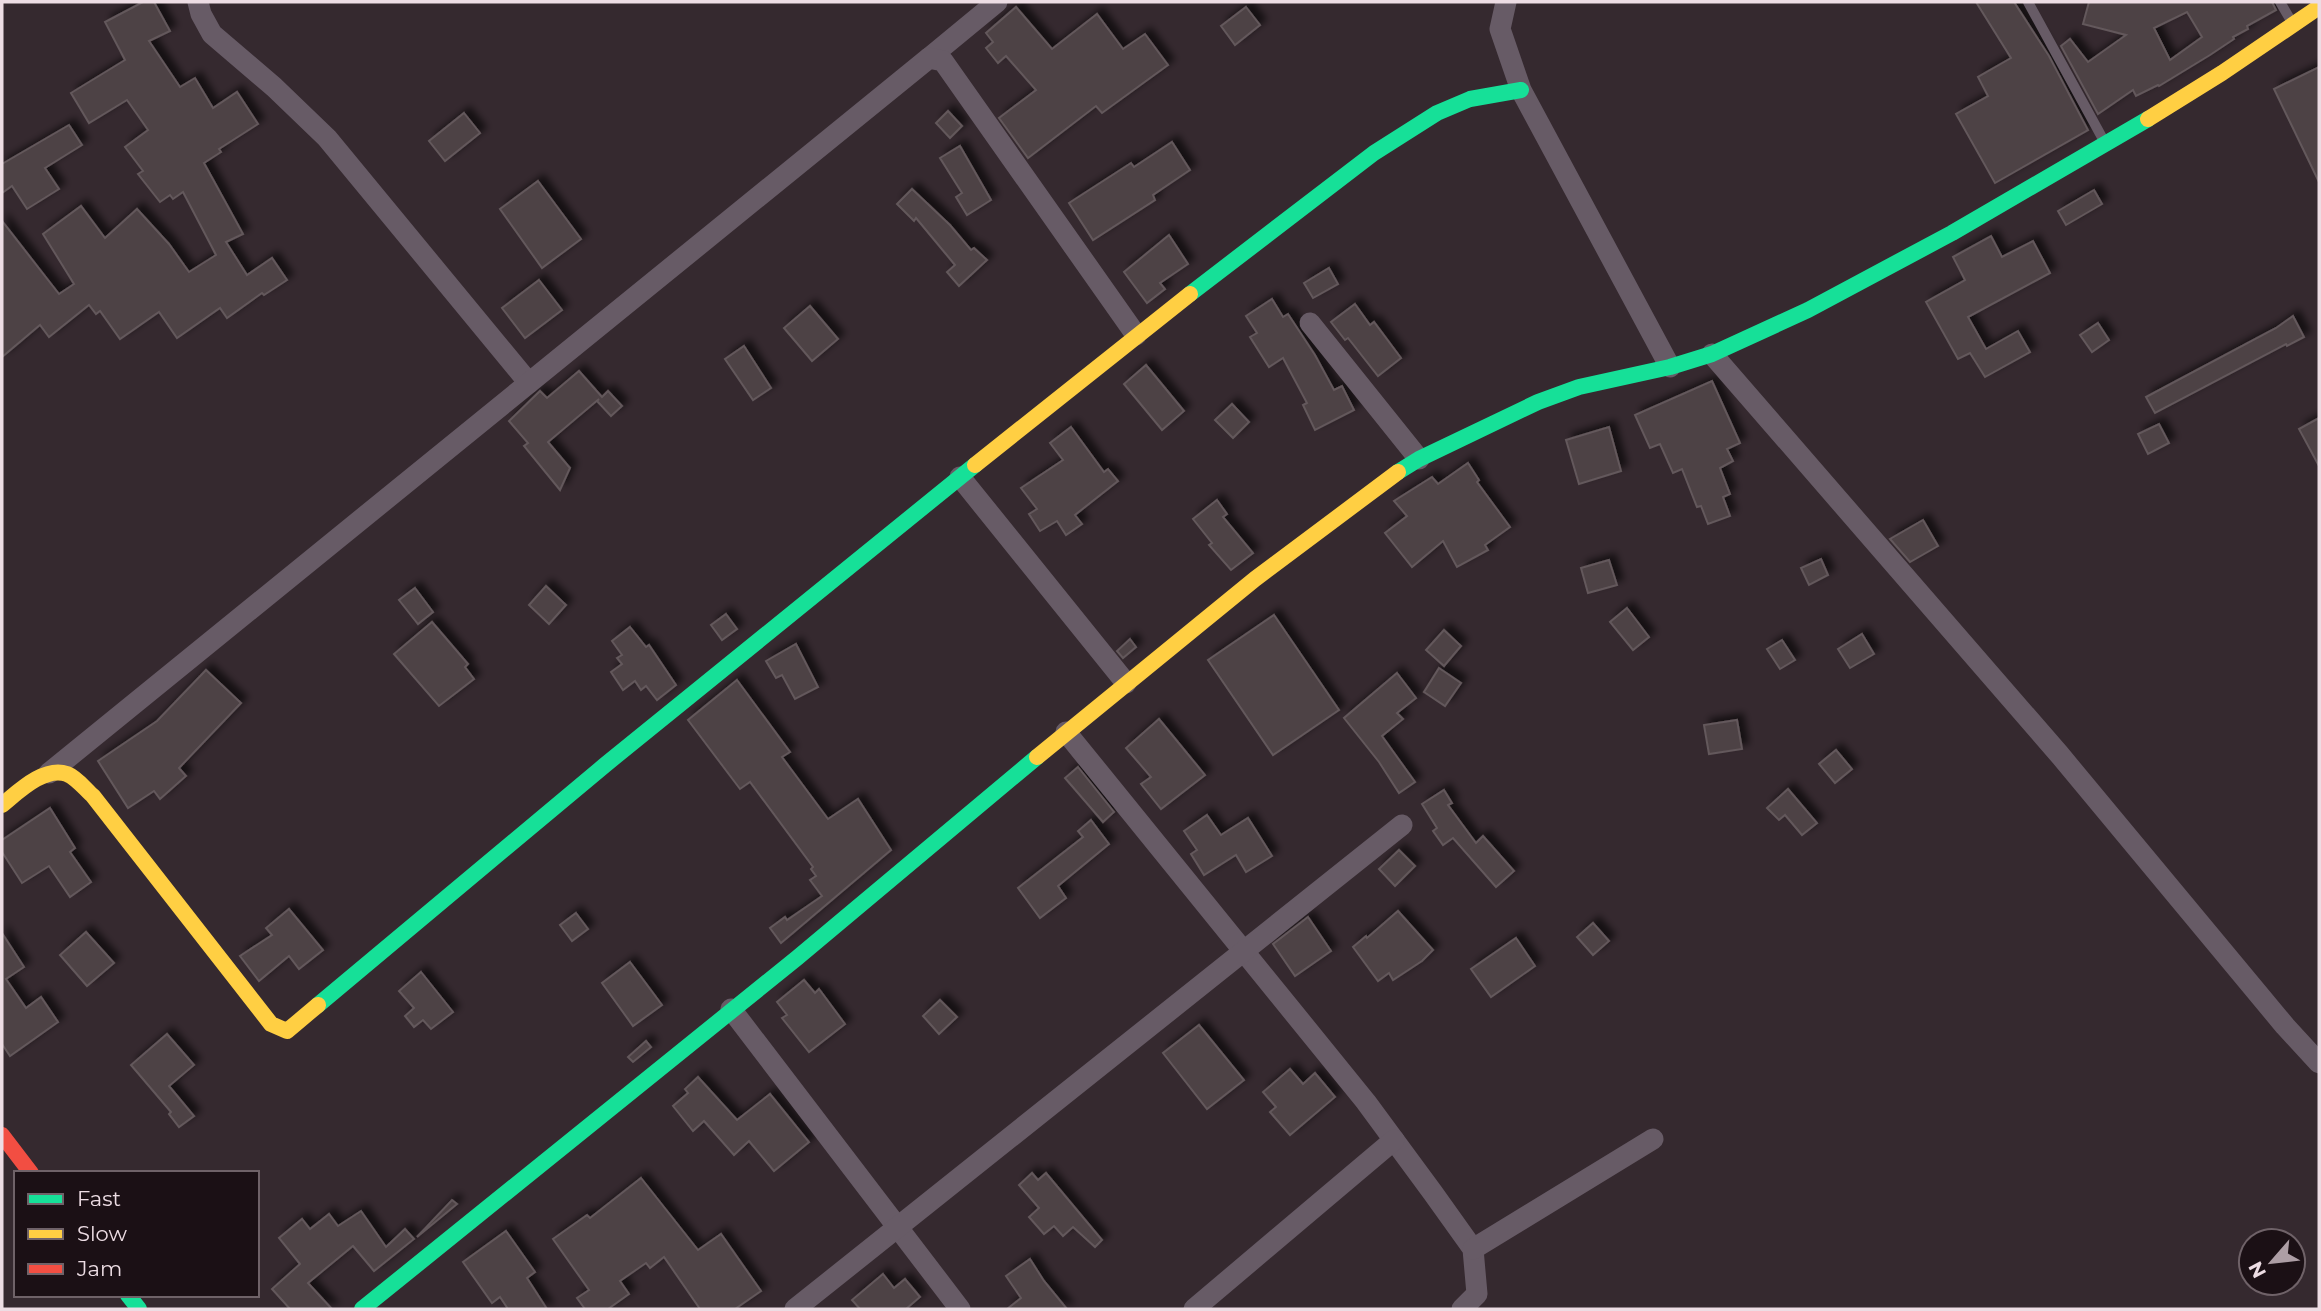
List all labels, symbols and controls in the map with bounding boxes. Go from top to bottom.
legend [14,1171,259,1297]
text: Fast [77,1186,121,1211]
text: Slow [77,1221,127,1246]
north arrow [2237,1227,2307,1297]
text: Jam [76,1256,122,1281]
text: N [2244,1258,2271,1282]

